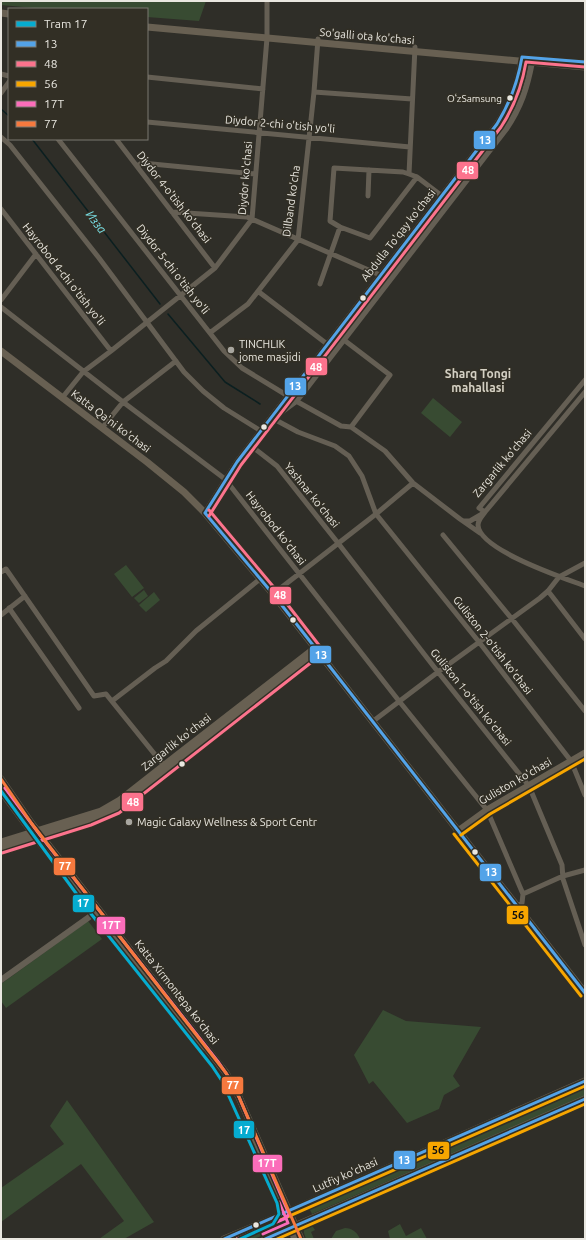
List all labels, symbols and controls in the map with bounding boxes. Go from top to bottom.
legend [8,8,148,140]
text: Tram 17 [44,17,88,30]
street label: So'galli ota ko'chasi [319,26,415,46]
text: 13 [44,37,58,50]
text: 48 [44,57,58,70]
text: 56 [44,77,58,90]
place label: OʻzSamsung [447,93,502,104]
marker: OʻzSamsung [505,93,515,103]
text: 17T [44,97,65,110]
street label: Diydor 2-chi o'tish yo'li [225,113,335,135]
text: 77 [44,117,58,130]
line badge: 13 [473,130,496,150]
text: 13 [479,134,491,146]
street label: Diydor ko'chasi [236,141,254,215]
street label: Diydor 4-o'tish ko'chasi [135,149,213,245]
line badge: 48 [456,161,479,180]
text: 48 [462,164,474,176]
street label: Dilband ko'cha [280,165,302,237]
street label: Abdulla To'qay ko'chasi [358,187,438,283]
water label: Изза [84,208,110,236]
street label: Hayrobod 4-chi o'tish yo'li [20,221,108,327]
street label: Diydor 5-chi o'tish yo'li [134,222,212,316]
unlabelled marker [358,293,368,303]
place label: TINCHLIK jome masjidi [238,338,301,363]
marker: TINCHLIK jome masjidi [226,345,236,355]
line badge: 48 [305,357,328,376]
text: 48 [310,361,322,373]
district label: Sharq Tongi mahallasi [445,367,511,394]
line badge: 13 [284,377,307,396]
text: 13 [289,380,301,392]
street label: Katta Qa'ni ko'chasi [69,387,153,455]
unlabelled marker [259,422,269,432]
street label: Zargarlik ko'chasi [470,427,534,499]
street label: Yashnar ko'chasi [282,460,342,530]
street label: Hayrobod ko'chasi [244,489,308,567]
line badge: 48 [269,586,292,605]
text: 48 [274,589,286,601]
street label: Guliston 2-o'tish ko'chasi [451,594,535,696]
unlabelled marker [288,615,298,625]
line badge: 13 [309,645,332,664]
street label: Guliston 1-o'tish ko'chasi [428,646,514,748]
text: 13 [315,649,327,661]
street label: Zargarlik ko'chasi [139,711,213,773]
street label: Guliston ko'chasi [476,755,554,807]
unlabelled marker [177,759,187,769]
line badge: 48 [121,792,144,812]
text: 48 [127,796,139,808]
place label: Magic Galaxy Wellness & Sport Centr [137,816,318,828]
marker: Magic Galaxy Wellness & Sport Centr [124,817,134,827]
unlabelled marker [470,847,480,857]
line badge: 77 [53,857,76,876]
text: 77 [59,860,71,872]
line badge: 13 [479,863,502,882]
text: 13 [485,866,497,878]
line badge: 17 [72,894,95,913]
text: 17 [77,897,89,909]
line badge: 56 [506,905,529,925]
text: 56 [512,909,524,921]
line badge: 17T [96,916,126,935]
text: 17T [101,919,121,931]
street label: Katta Xirmontepa koʻchasi [133,938,221,1046]
line badge: 77 [221,1076,244,1095]
text: 77 [227,1079,239,1091]
line badge: 17 [233,1120,255,1139]
text: 17 [238,1124,250,1136]
line badge: 56 [427,1141,450,1160]
text: 56 [432,1144,444,1156]
line badge: 13 [393,1150,416,1170]
line badge: 17T [252,1154,283,1173]
text: 13 [398,1154,410,1166]
street label: Lutfiy ko'chasi [311,1155,379,1195]
text: 17T [257,1157,277,1169]
unlabelled marker [251,1220,261,1230]

